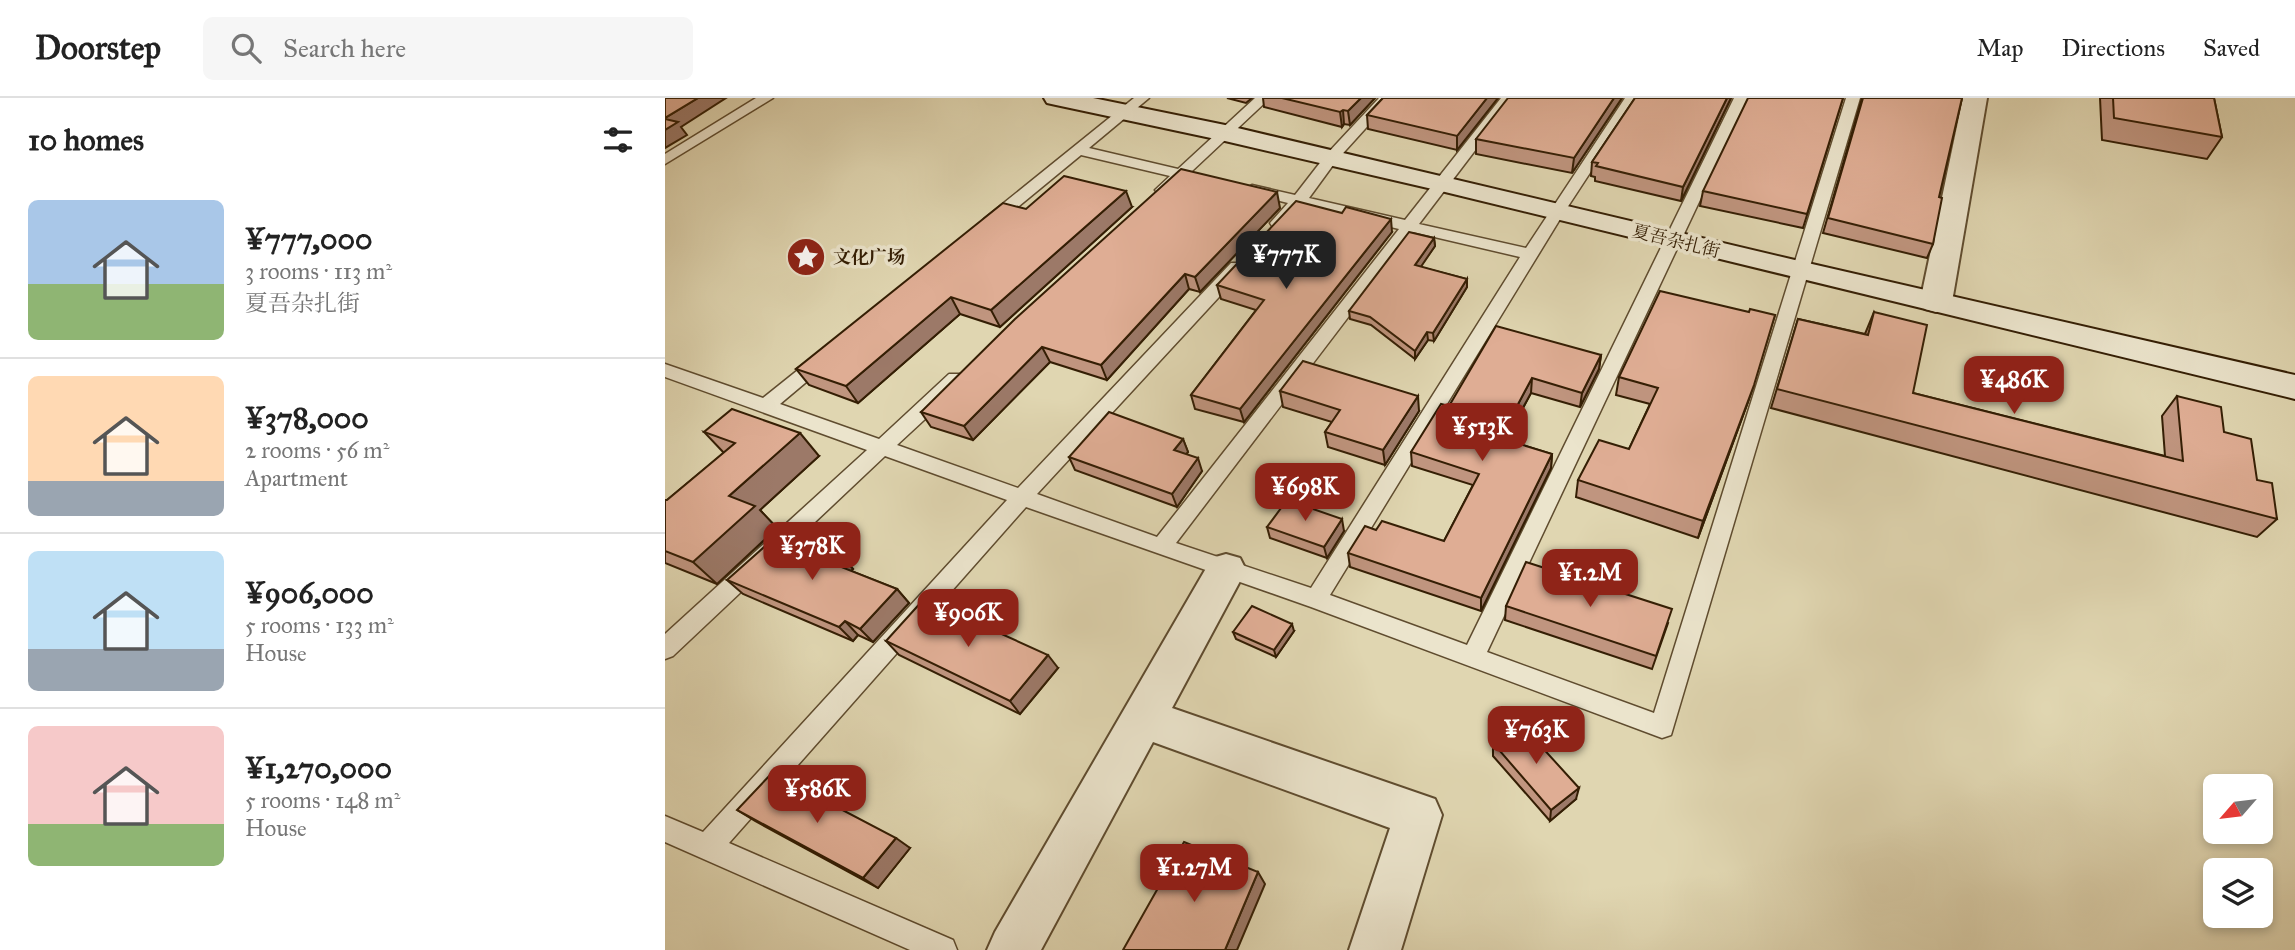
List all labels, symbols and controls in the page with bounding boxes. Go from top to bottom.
search box [203,17,693,80]
text: Doorstep [35,28,161,68]
icon: search [227,29,265,67]
text: Search here [283,32,406,64]
text: Map [1977,33,2024,63]
text: Directions [2062,33,2165,63]
text: Saved [2203,33,2260,63]
icon: filters [599,121,637,159]
text: 10 homes [28,122,144,158]
street label: 夏吾杂扎街 [1630,219,1722,263]
text: ¥777,000 [245,221,372,257]
icon: home [84,228,168,312]
pin: ¥777K [1237,232,1335,291]
place icon: 文化广场 [785,236,827,278]
text: ¥777K [1252,240,1320,268]
place label: 文化广场 [833,246,905,268]
text: 3 rooms · 113 m² [245,257,392,285]
text: 夏吾杂扎街 [245,289,360,317]
pin: ¥486K [1965,356,2063,416]
text: ¥486K [1980,365,2048,393]
text: ¥378,000 [245,400,369,436]
icon: home [84,404,168,488]
pin: ¥513K [1433,404,1531,463]
text: ¥513K [1452,412,1512,440]
text: 2 rooms · 56 m² [245,436,389,464]
text: Apartment [245,464,348,492]
pin: ¥698K [1256,464,1354,523]
text: ¥698K [1271,472,1339,500]
pin: ¥378K [763,522,861,582]
text: ¥378K [779,531,845,559]
pin: ¥1.2M [1541,550,1639,609]
text: ¥1.2M [1558,558,1622,586]
text: ¥906,000 [245,575,374,611]
icon: home [84,579,168,663]
pin: ¥906K [919,589,1017,649]
text: ¥906K [934,598,1002,626]
text: 5 rooms · 133 m² [245,611,394,639]
text: House [245,639,307,667]
pin: ¥763K [1487,706,1585,766]
text: ¥763K [1504,715,1568,743]
text: ¥1,270,000 [245,750,392,786]
icon: home [84,754,168,838]
pin: ¥586K [768,766,866,825]
text: ¥586K [784,774,850,802]
north arrow [2203,774,2273,844]
map controls [2203,774,2273,928]
text: 5 rooms · 148 m² [245,786,400,814]
text: House [245,814,307,842]
pin: ¥1.27M [1137,844,1251,904]
text: ¥1.27M [1156,853,1232,881]
button: layers [2203,858,2273,928]

